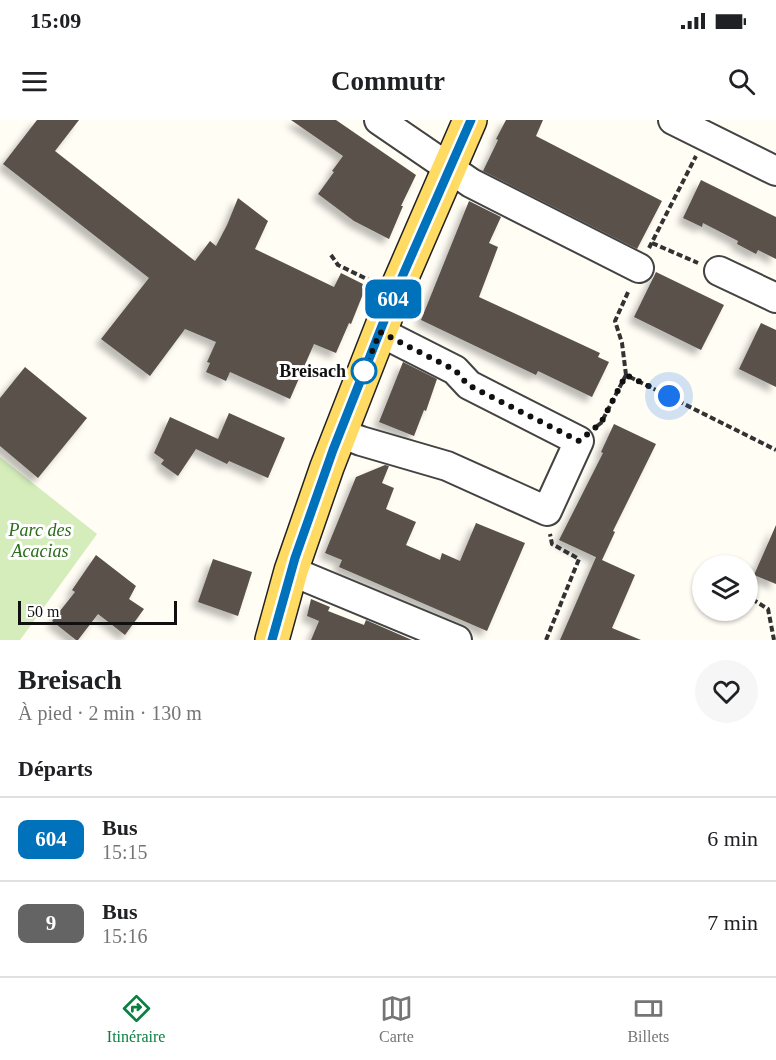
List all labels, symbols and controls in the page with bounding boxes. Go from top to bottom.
text: 15:09 [30,8,81,33]
icon: menu [18,65,51,98]
icon: search [725,65,758,98]
text: Commutr [331,66,445,96]
line badge: 604 [358,280,428,318]
text: 604 [377,287,409,311]
marker: Breisach [351,358,377,384]
place label: Breisach [279,361,346,381]
your location [654,381,684,411]
park label: Parc des Acacias [8,520,71,561]
map controls [692,555,758,621]
button: layers [692,555,758,621]
scale bar [18,598,177,625]
text: 50 m [27,603,59,620]
button: heart [695,660,758,723]
text: Breisach [18,664,122,695]
text: À pied · 2 min · 130 m [18,702,202,724]
text: Départs [18,756,93,781]
text: Bus [102,815,137,840]
text: 6 min [707,826,758,851]
text: 604 [35,827,67,851]
text: 15:15 [102,841,148,863]
text: Bus [102,899,137,924]
text: 7 min [707,910,758,935]
text: 9 [46,911,56,935]
text: 15:16 [102,925,148,947]
tab: Itinéraire [107,992,165,1046]
tab: Carte [379,992,414,1046]
tab: Billets [627,992,669,1046]

